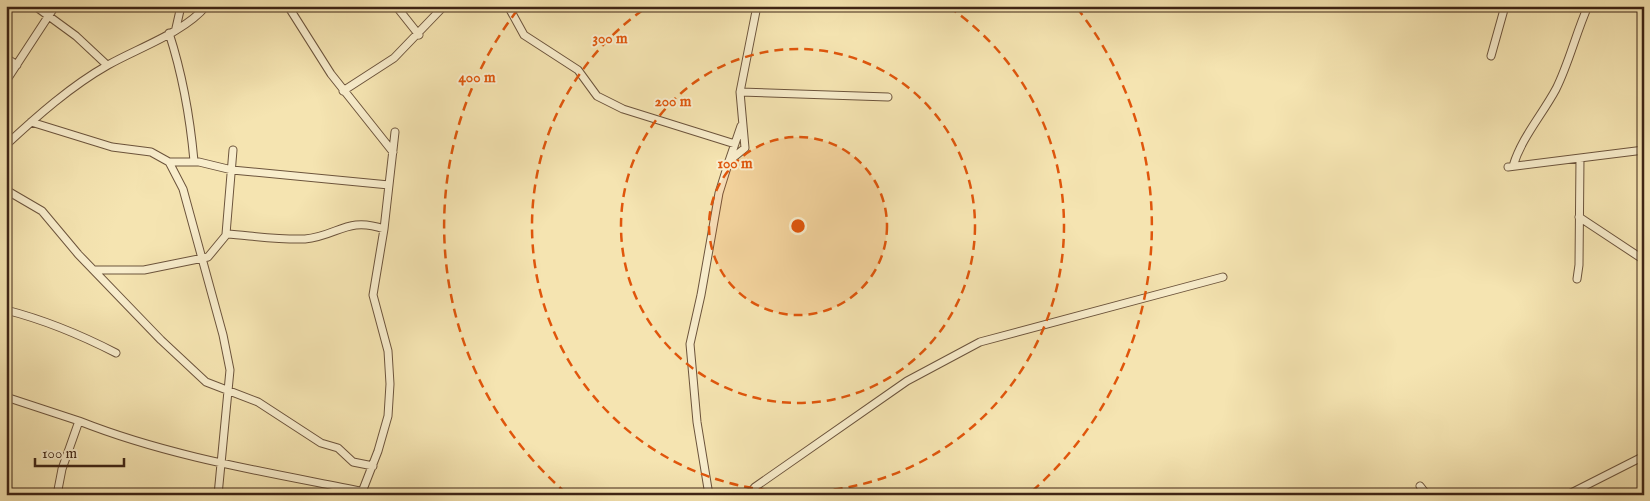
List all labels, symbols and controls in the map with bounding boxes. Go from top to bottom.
text: 300 m [592,29,628,48]
text: 400 m [459,68,496,87]
text: 200 m [655,92,692,111]
text: 100 m [717,154,753,173]
centre of rings [789,217,807,235]
scale bar [35,436,124,468]
text: 100 m [42,444,78,463]

